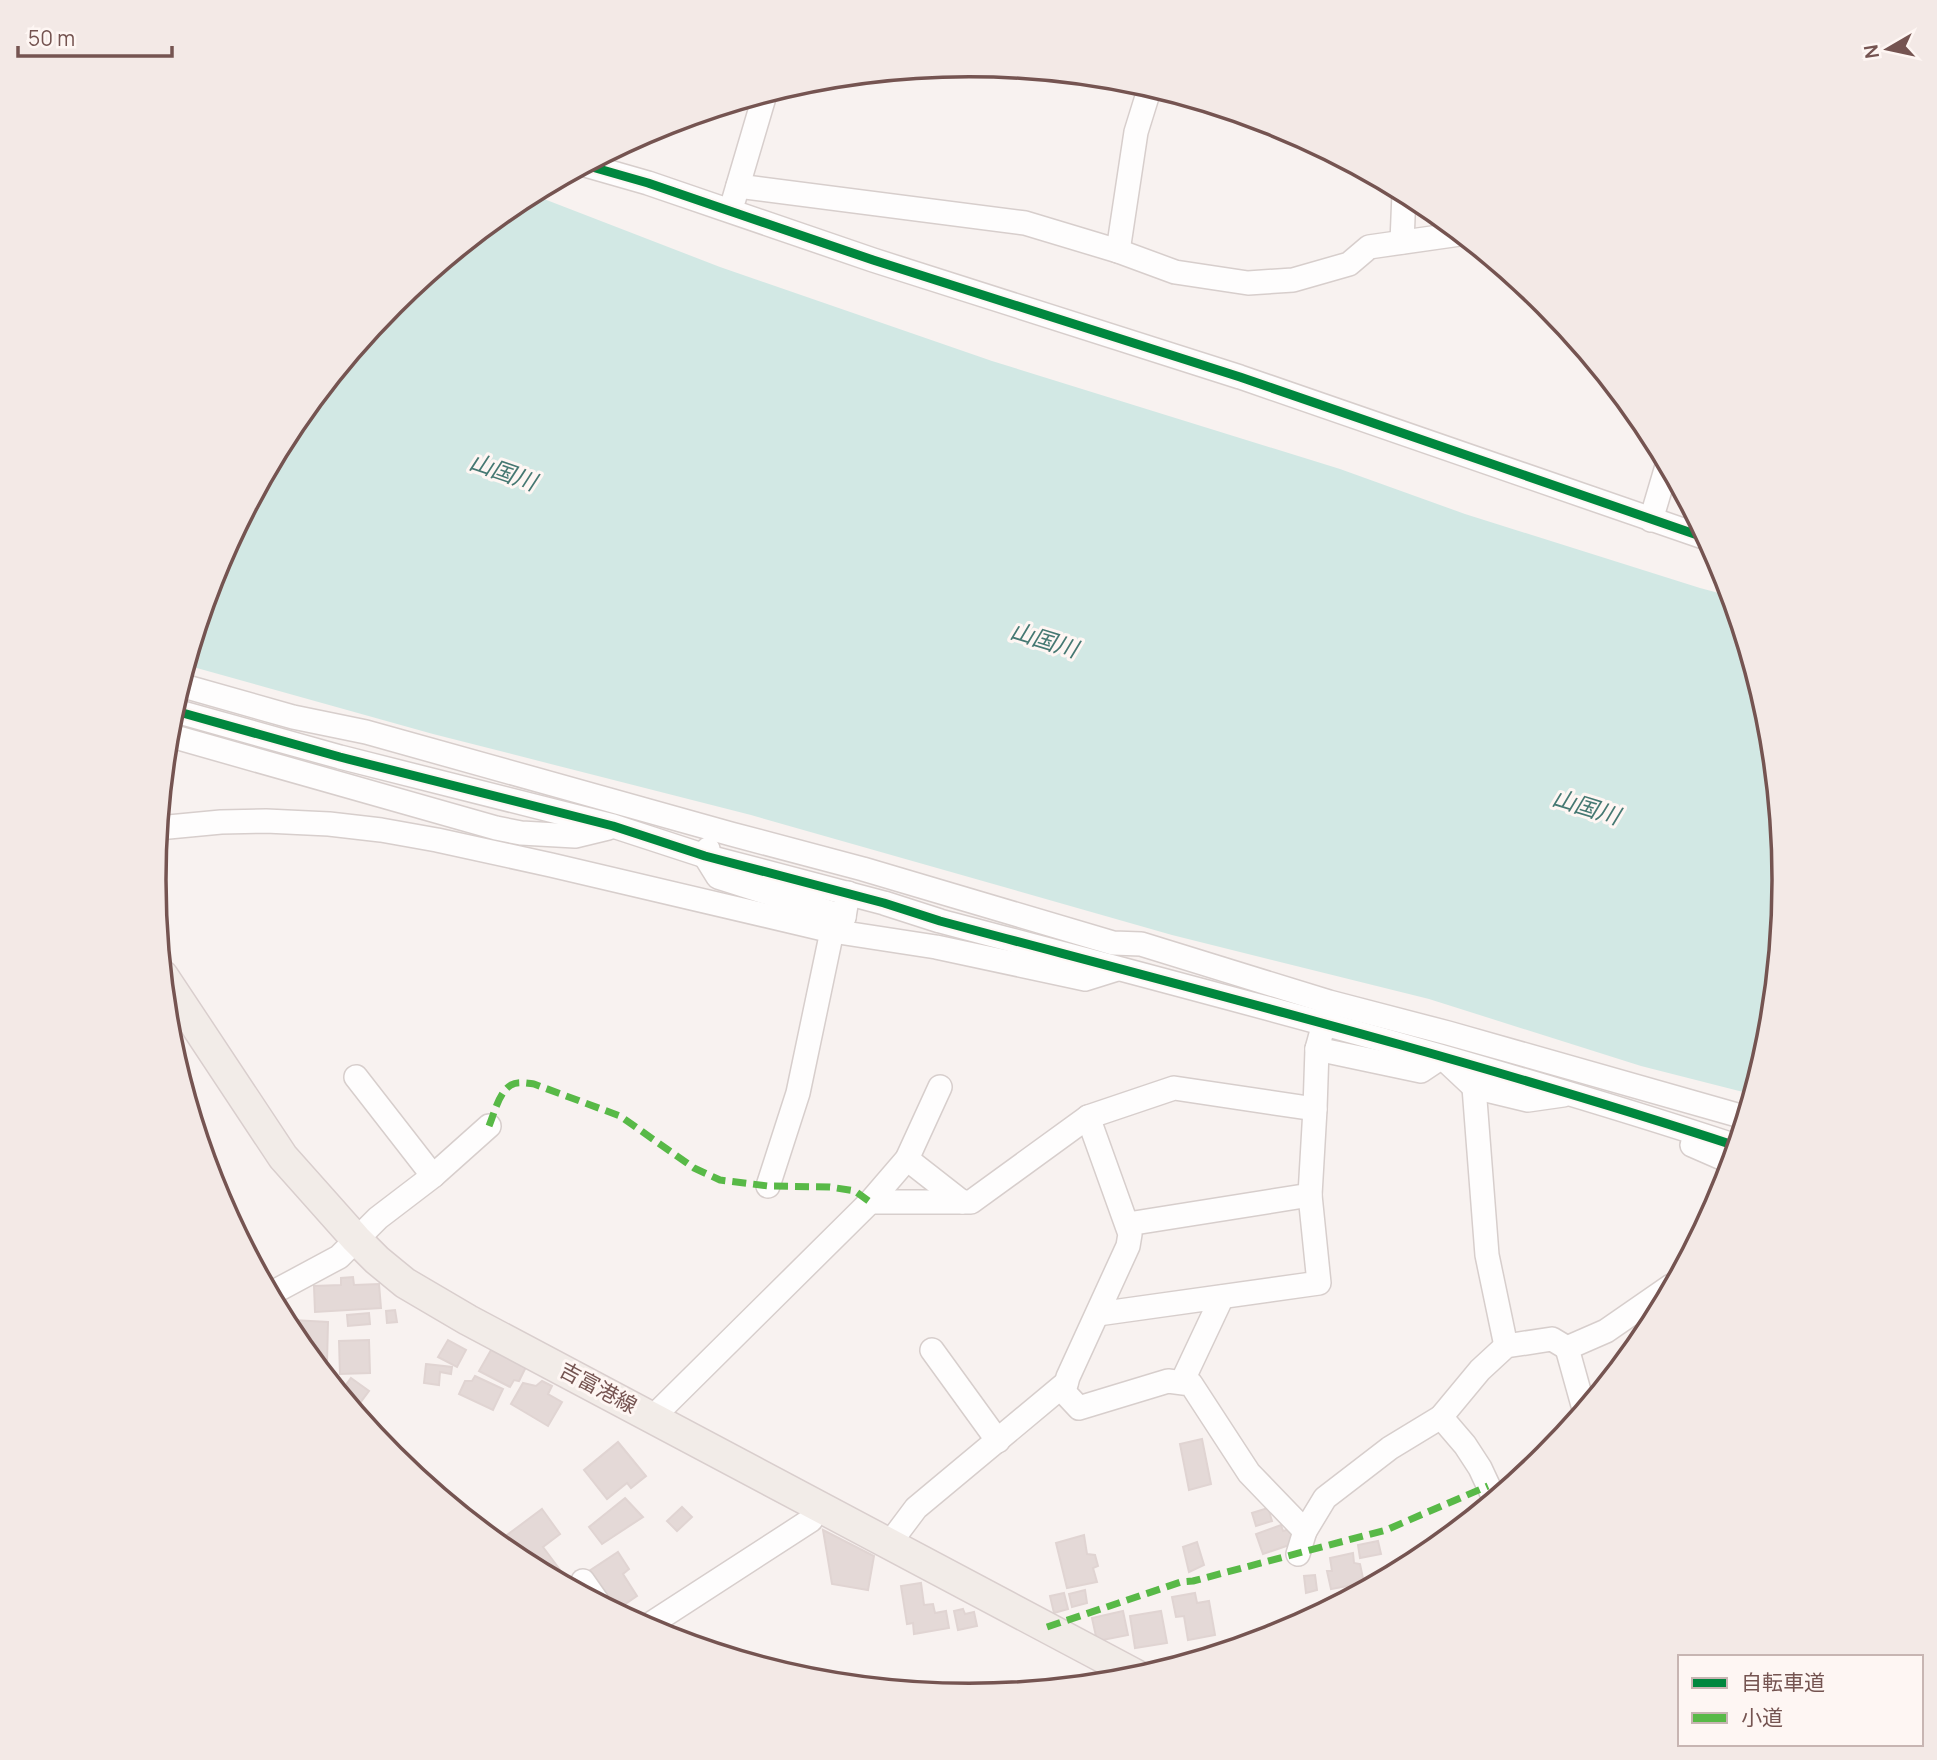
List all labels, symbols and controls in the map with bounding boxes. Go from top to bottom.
scale bar [18,14,172,58]
north arrow [1853,14,1923,84]
text: 50 m [28,24,75,52]
text: N [1857,43,1885,60]
water label: 山国川 [465,445,544,498]
water label: 山国川 [1007,614,1085,665]
water label: 山国川 [1549,781,1627,832]
street label: 吉富港線 [555,1355,642,1419]
legend [1678,1655,1923,1746]
text: 自転車道 [1741,1668,1825,1696]
text: 小道 [1741,1703,1783,1731]

